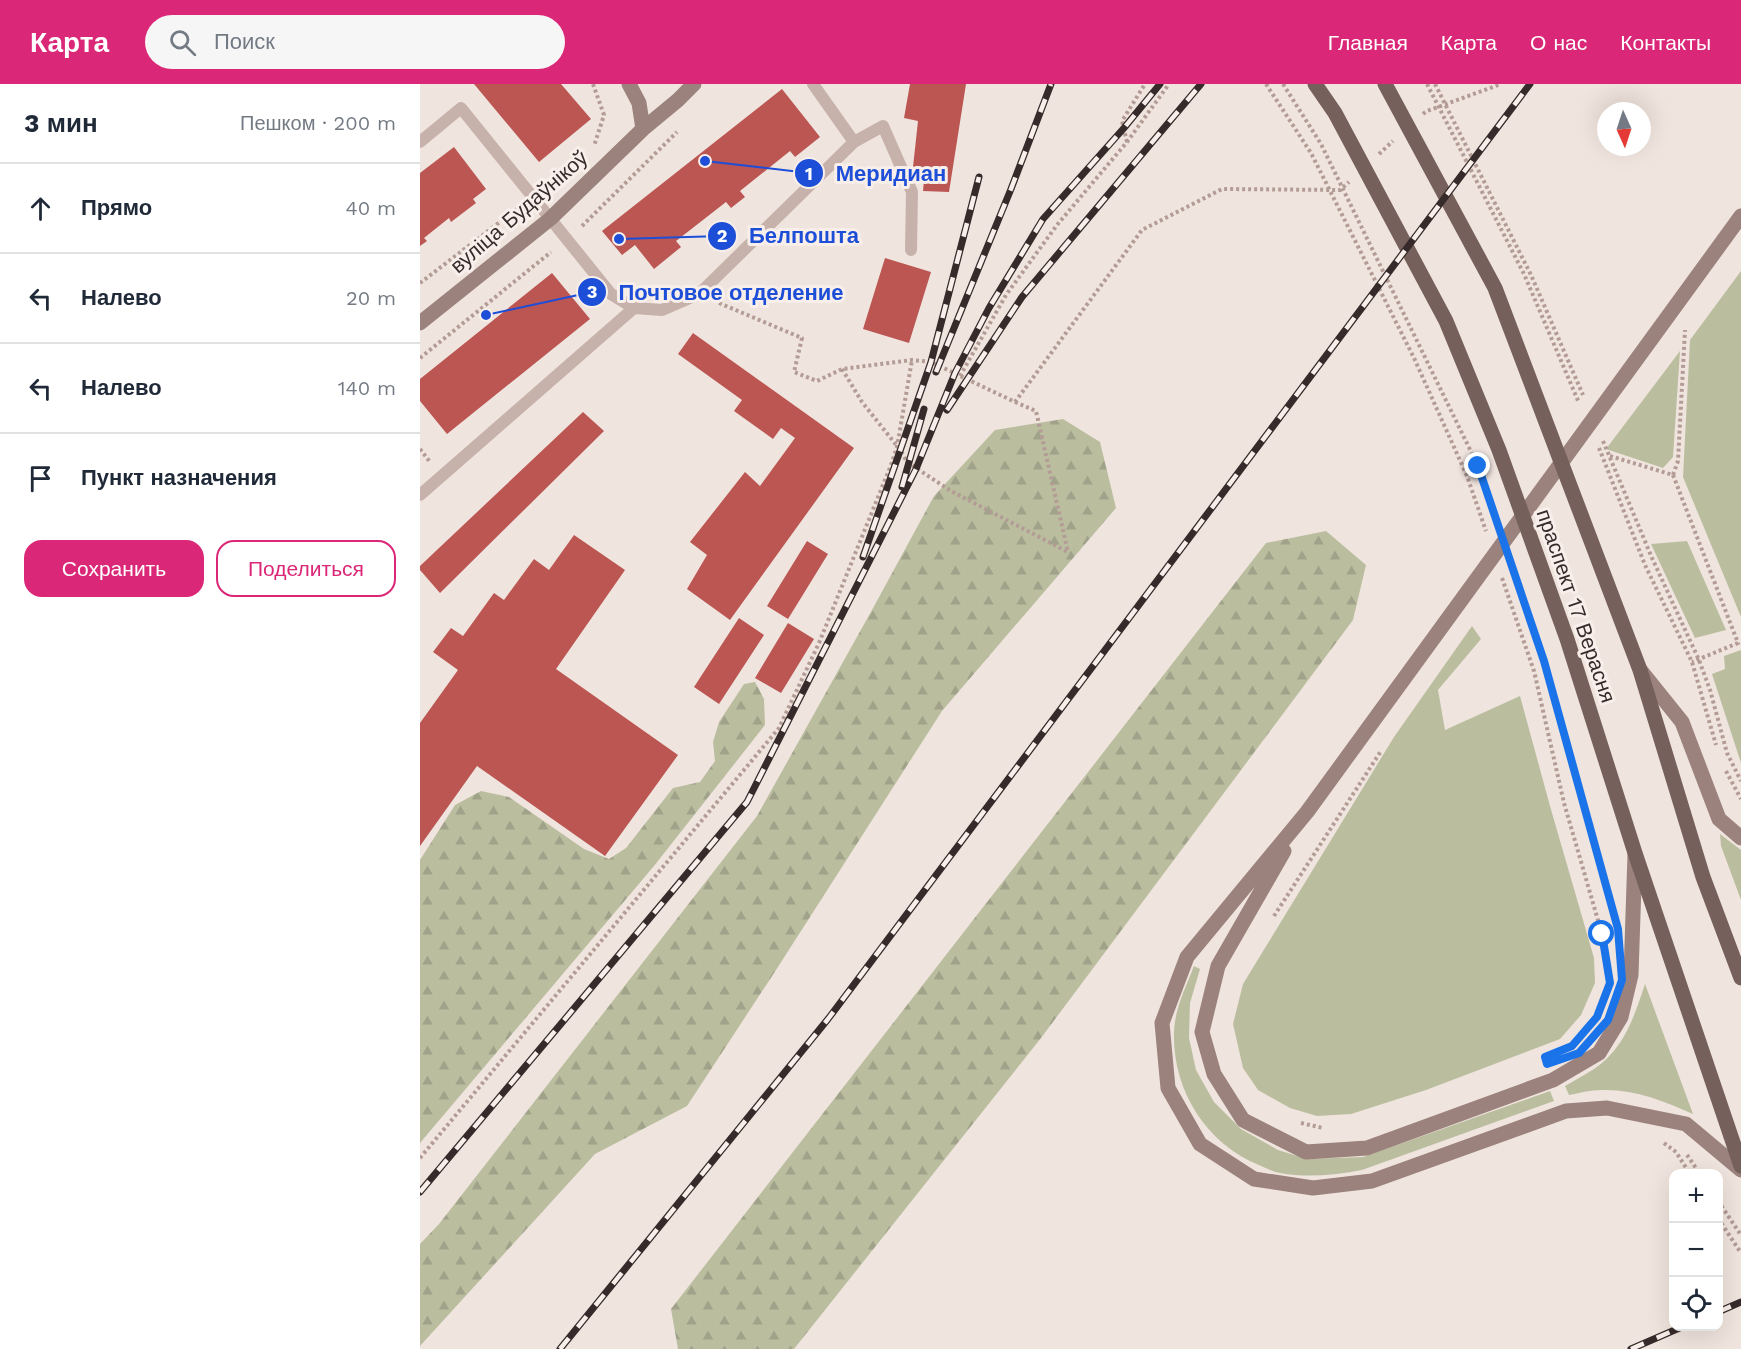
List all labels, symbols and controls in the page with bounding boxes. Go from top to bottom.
search box [145,15,565,69]
text: Карта [30,26,109,59]
icon: search [166,26,199,59]
text: Поиск [214,29,275,54]
text: Главная [1328,30,1408,55]
text: Карта [1441,30,1497,55]
text: О нас [1530,30,1587,55]
text: Контакты [1620,30,1711,55]
north arrow [1597,102,1651,156]
text: 3 мин [24,108,98,138]
text: Пешком · 200 m [240,111,396,135]
street label: вуліца Будаўнікоў [445,145,593,278]
callout: Меридиан [794,153,958,193]
text: Меридиан [836,161,946,186]
text: 1 [805,163,813,184]
icon: ahead [24,192,57,225]
text: Прямо [81,195,152,220]
text: 40 m [345,196,396,220]
callout: Белпошта [707,216,871,256]
text: Белпошта [749,223,860,248]
text: 2 [717,225,727,246]
callout: Почтовое отделение [577,272,856,312]
text: Почтовое отделение [618,280,844,305]
text: 3 [587,281,597,302]
icon: left [24,282,57,315]
text: Налево [81,285,162,310]
text: 20 m [346,286,396,310]
icon: left [24,372,57,405]
text: Налево [81,375,162,400]
text: 140 m [338,376,396,400]
route end [1464,452,1490,478]
icon: arrive [24,462,57,495]
text: Пункт назначения [81,465,277,490]
street label: праспект 17 Верасня [1532,506,1621,706]
button: Сохранить [24,540,204,597]
button: Поделиться [216,540,396,597]
route start [1588,920,1614,946]
map controls [1669,1169,1723,1331]
button: + [1669,1169,1723,1223]
button: − [1669,1223,1723,1277]
button: locate [1669,1277,1723,1331]

